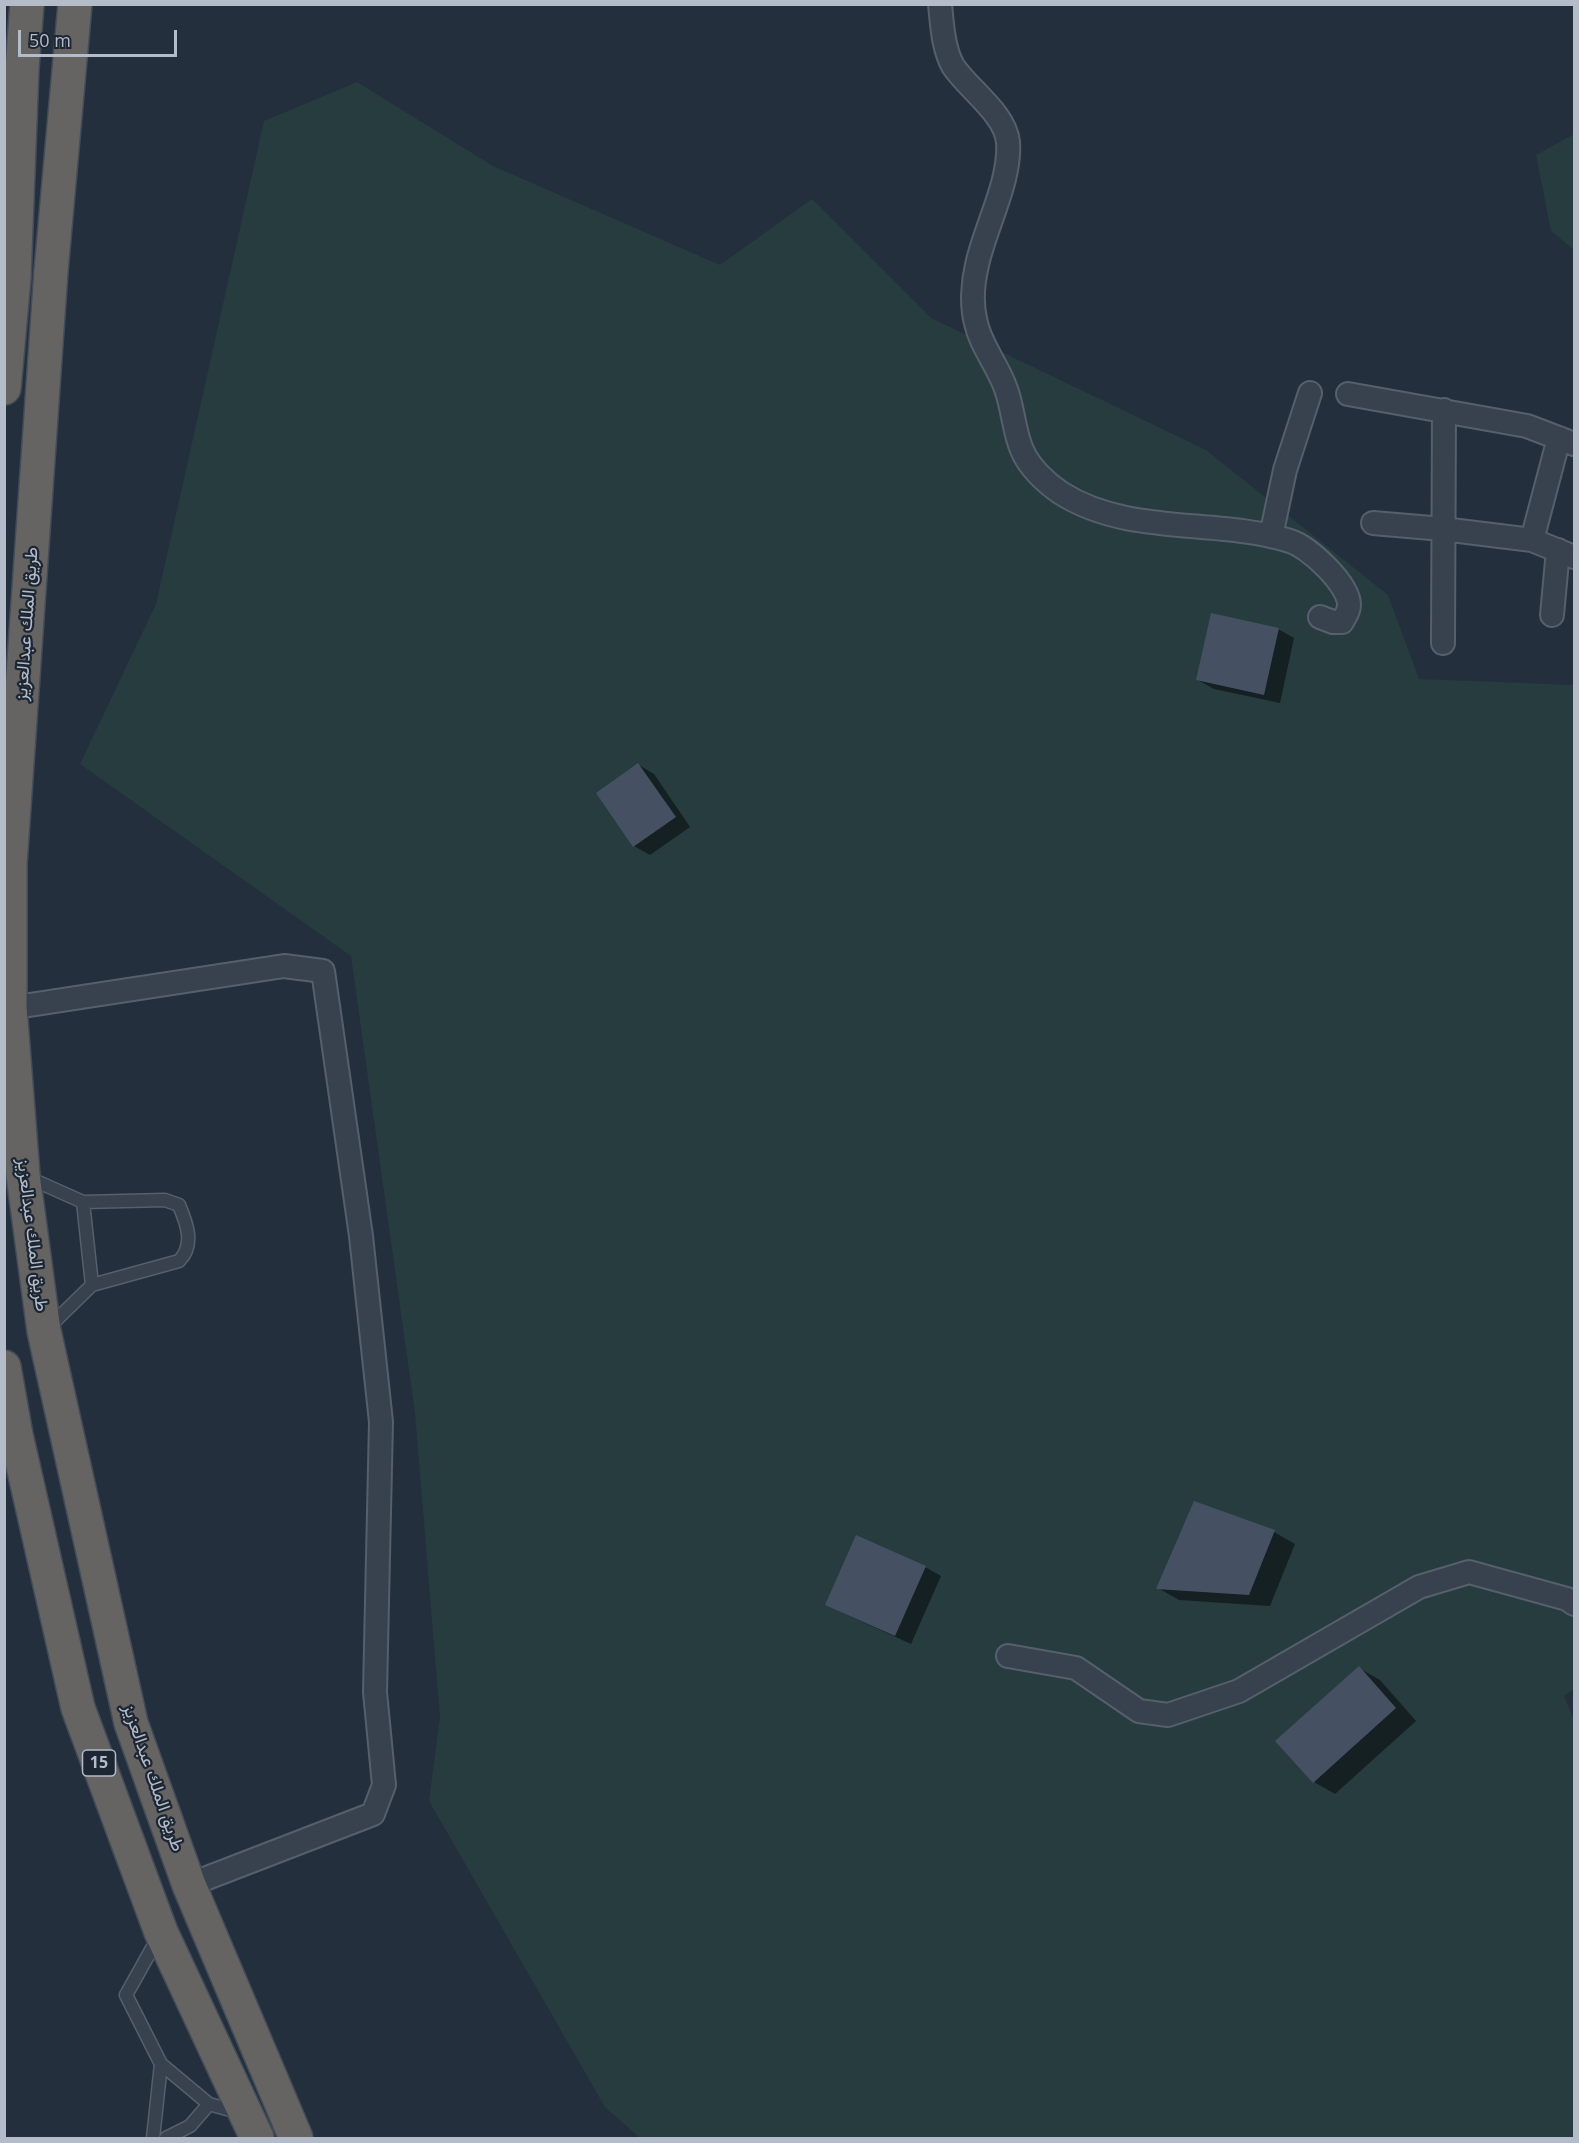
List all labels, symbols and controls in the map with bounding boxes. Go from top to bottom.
scale bar [21,18,180,56]
text: 50 m [29,28,71,52]
street label: طريق الملك عبدالعزيز [11,546,43,702]
street label: طريق الملك عبدالعزيز [12,1157,52,1313]
street label: طريق الملك عبدالعزيز [118,1702,188,1854]
road number: 15 [82,1750,116,1776]

